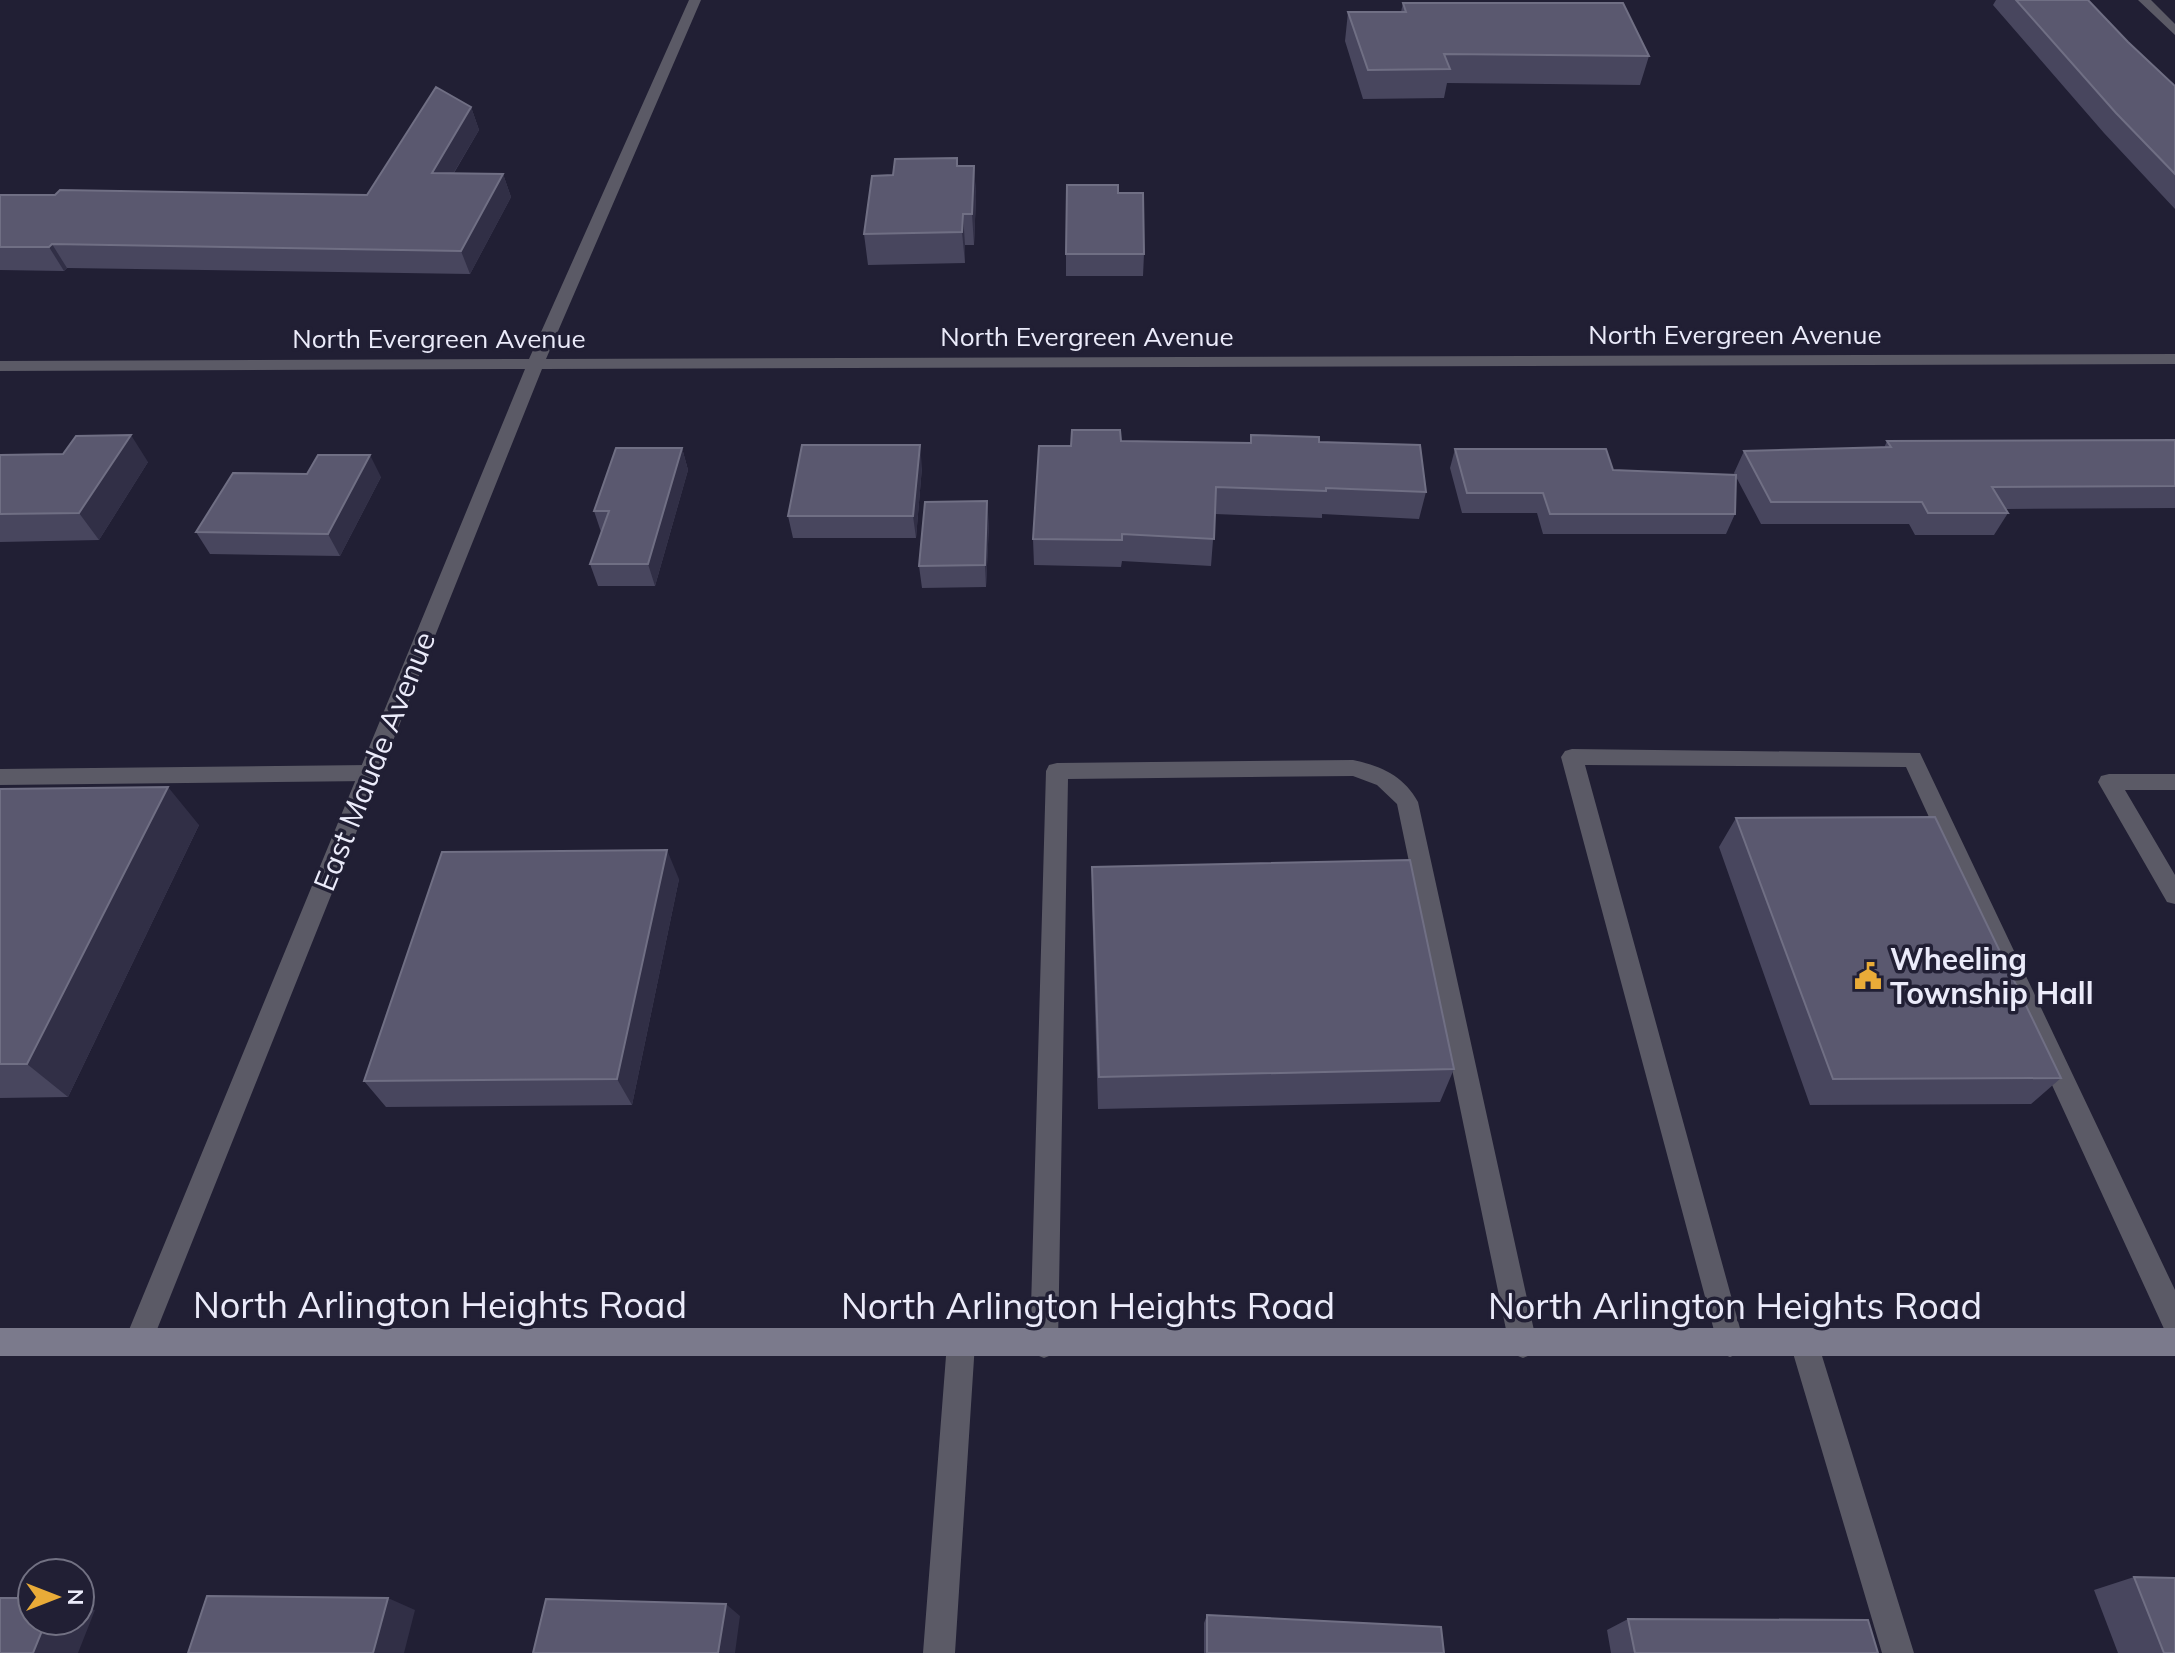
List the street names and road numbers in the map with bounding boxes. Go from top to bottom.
street label: North Evergreen Avenue [1588,318,1882,351]
street label: North Evergreen Avenue [940,320,1234,353]
street label: North Evergreen Avenue [292,322,586,355]
street label: East Maude Avenue [305,626,443,896]
street label: North Arlington Heights Road [193,1282,687,1327]
street label: North Arlington Heights Road [841,1283,1335,1328]
street label: North Arlington Heights Road [1488,1283,1982,1328]

